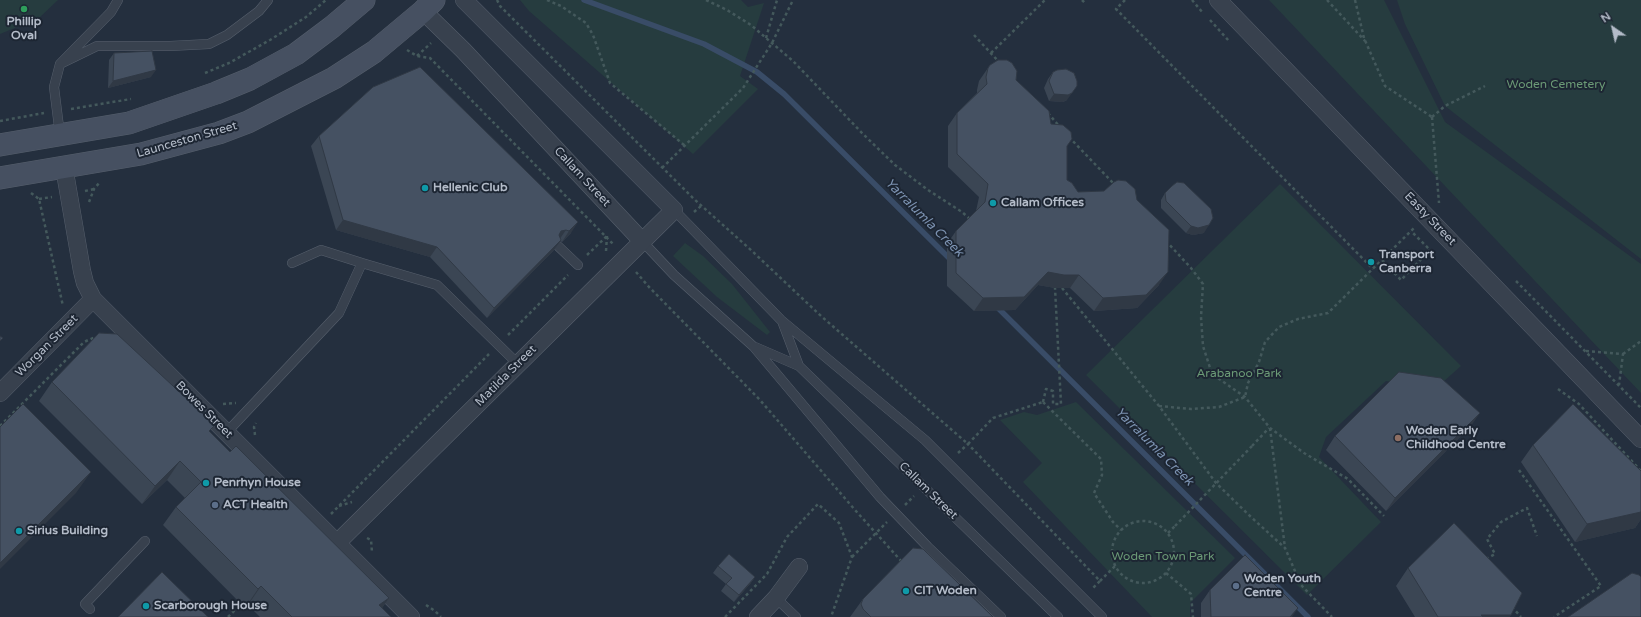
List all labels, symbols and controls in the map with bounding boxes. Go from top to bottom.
marker: Phillip Oval [19,4,29,14]
north arrow [1593,8,1633,48]
text: N [1599,10,1613,25]
place label: Phillip Oval [7,15,41,43]
park label: Woden Cemetery [1507,78,1605,92]
street label: Launceston Street [135,119,239,161]
street label: Callam Street [551,144,613,210]
water label: Yarralumla Creek [882,176,966,260]
place label: Hellenic Club [433,181,507,195]
marker: Hellenic Club [420,183,430,193]
street label: Easty Street [1401,189,1459,249]
place label: Callam Offices [1001,196,1084,210]
marker: Callam Offices [988,198,998,208]
place label: Transport Canberra [1379,248,1434,276]
marker: Transport Canberra [1366,257,1376,267]
street label: Worgan Street [13,312,81,380]
street label: Matilda Street [472,342,540,410]
park label: Arabanoo Park [1196,367,1282,381]
street label: Bowes Street [172,378,236,442]
water label: Yarralumla Creek [1112,405,1196,489]
place label: Woden Early Childhood Centre [1406,424,1506,452]
marker: Woden Early Childhood Centre [1393,433,1403,443]
street label: Callam Street [896,459,960,523]
place label: Penrhyn House [214,476,301,490]
marker: Penrhyn House [201,478,211,488]
place label: ACT Health [223,498,288,512]
marker: ACT Health [210,500,220,510]
place label: Sirius Building [27,524,108,538]
marker: Sirius Building [14,526,24,536]
park label: Woden Town Park [1112,550,1214,564]
place label: Woden Youth Centre [1244,572,1321,600]
marker: Woden Youth Centre [1231,581,1241,591]
place label: CIT Woden [914,584,977,598]
marker: CIT Woden [901,586,911,596]
place label: Scarborough House [154,599,267,613]
marker: Scarborough House [141,601,151,611]

